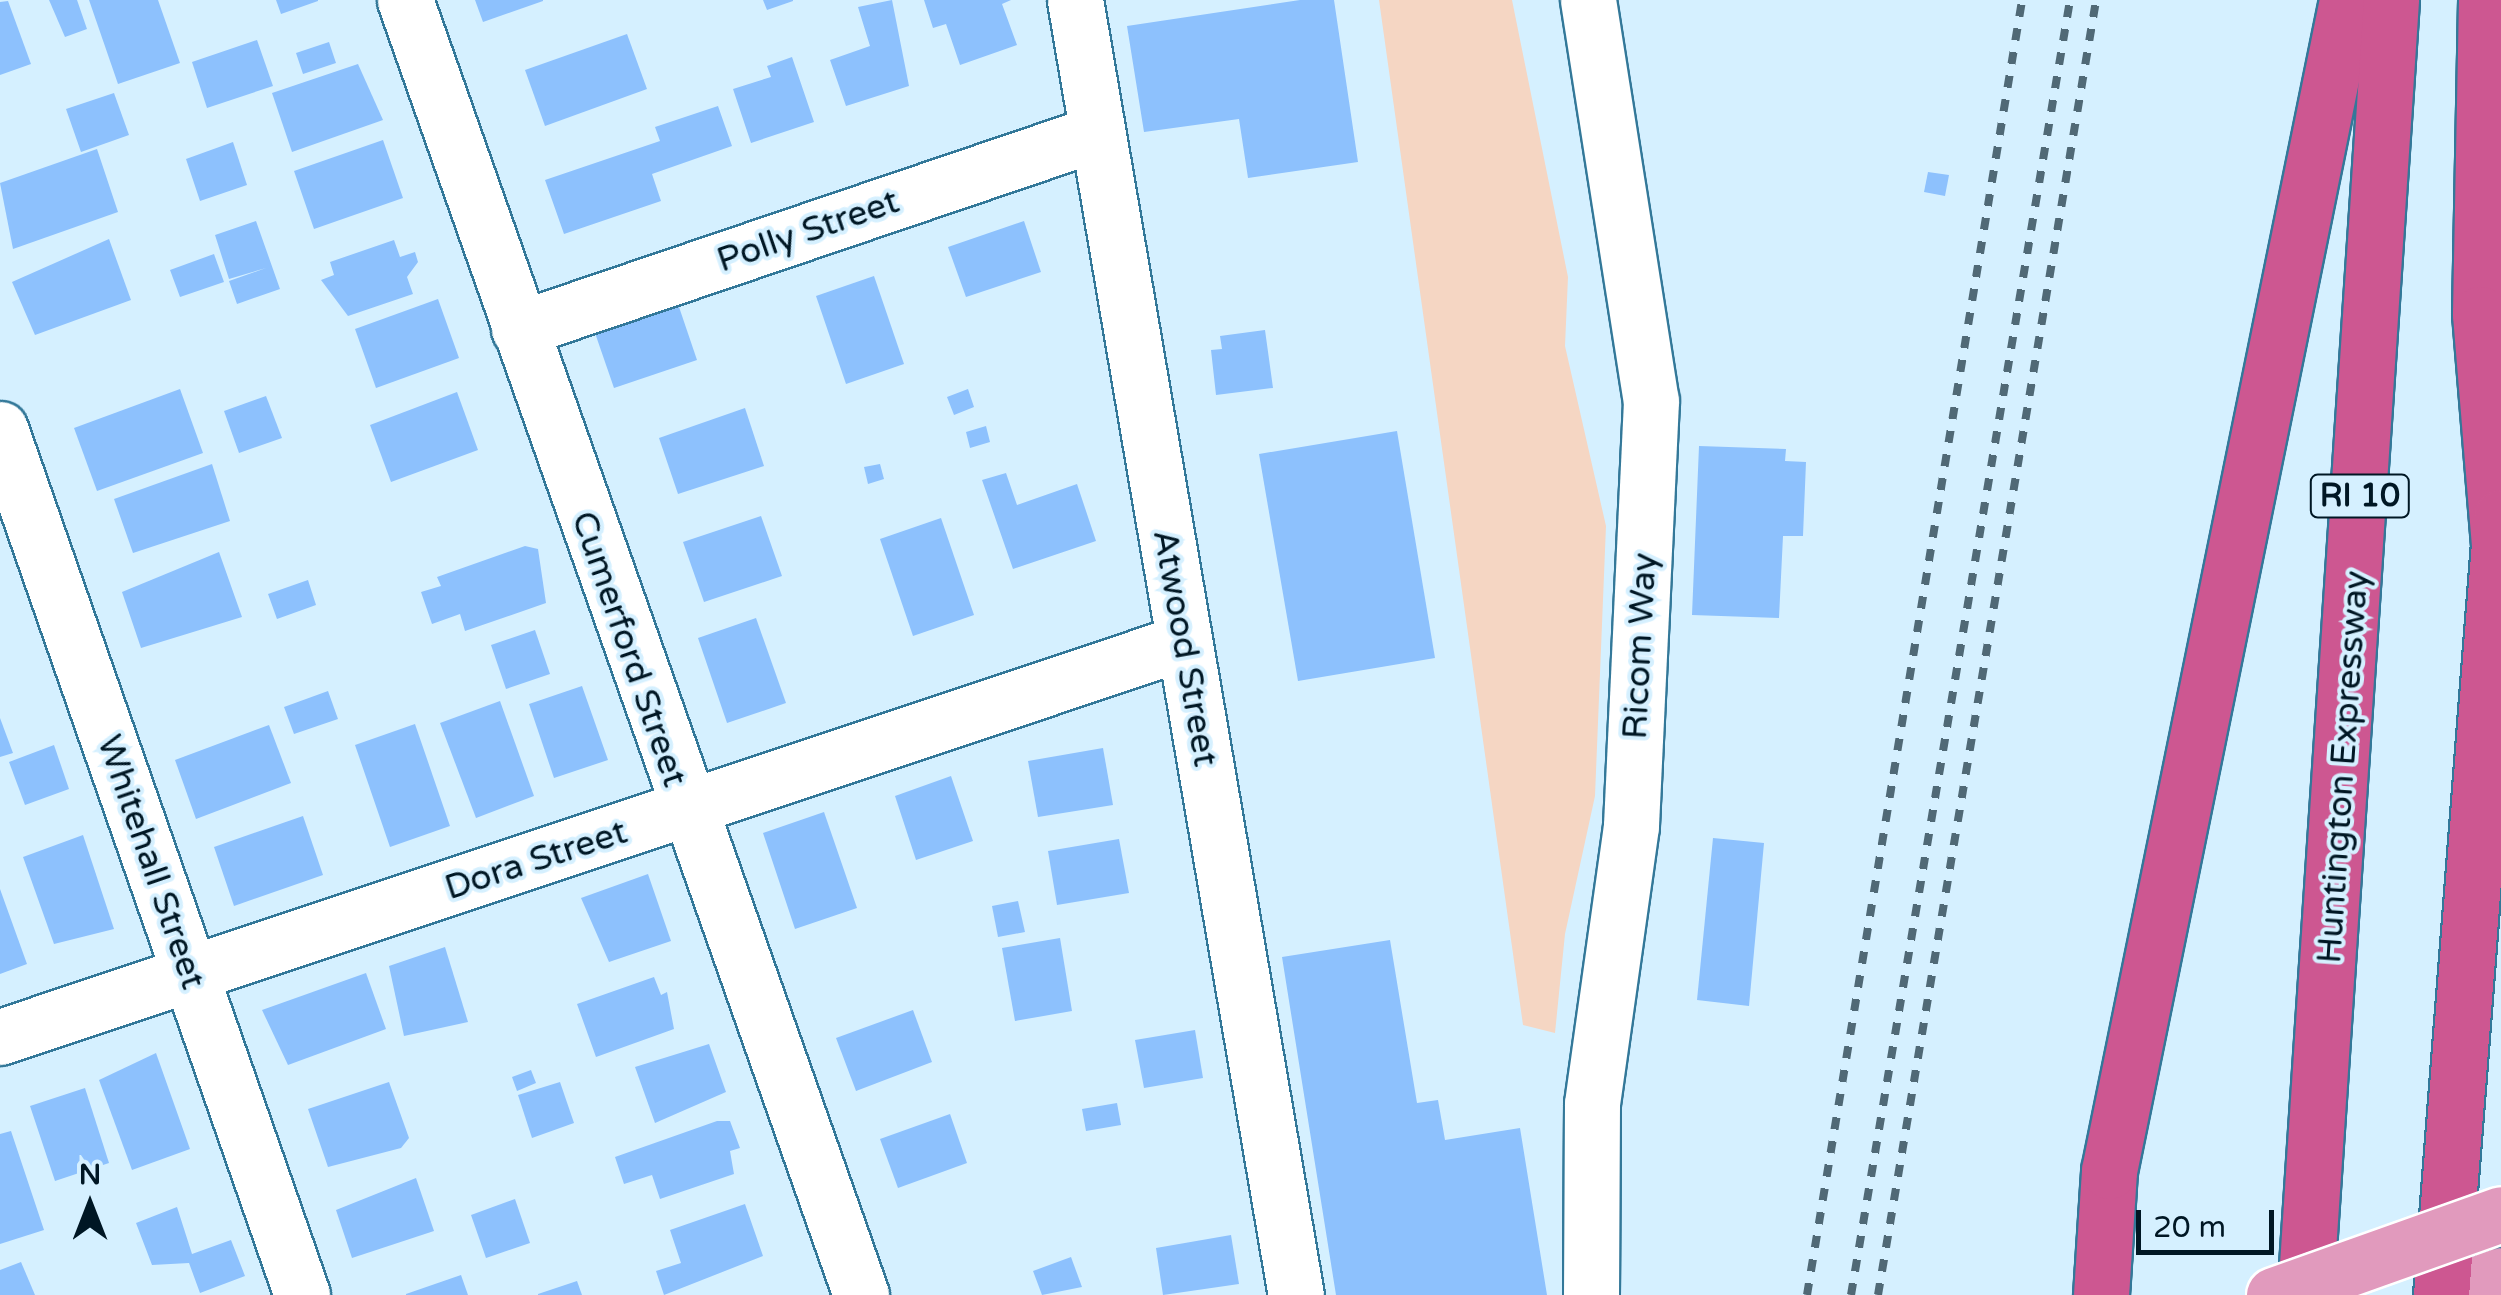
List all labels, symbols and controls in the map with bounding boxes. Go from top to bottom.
street label: Polly Street [711,180,905,282]
road number: RI 10 [2308,469,2412,523]
street label: Cumerford Street [562,506,696,792]
street label: Atwood Street [1144,526,1226,770]
street label: Ricom Way [1614,552,1666,740]
street label: Huntington Expressway [2308,569,2378,965]
street label: Whitehall Street [88,729,214,995]
street label: Dora Street [440,811,632,909]
north arrow [40,1155,140,1255]
text: N [79,1158,101,1192]
scale bar [2141,1190,2278,1252]
text: 20 m [2153,1209,2226,1246]

